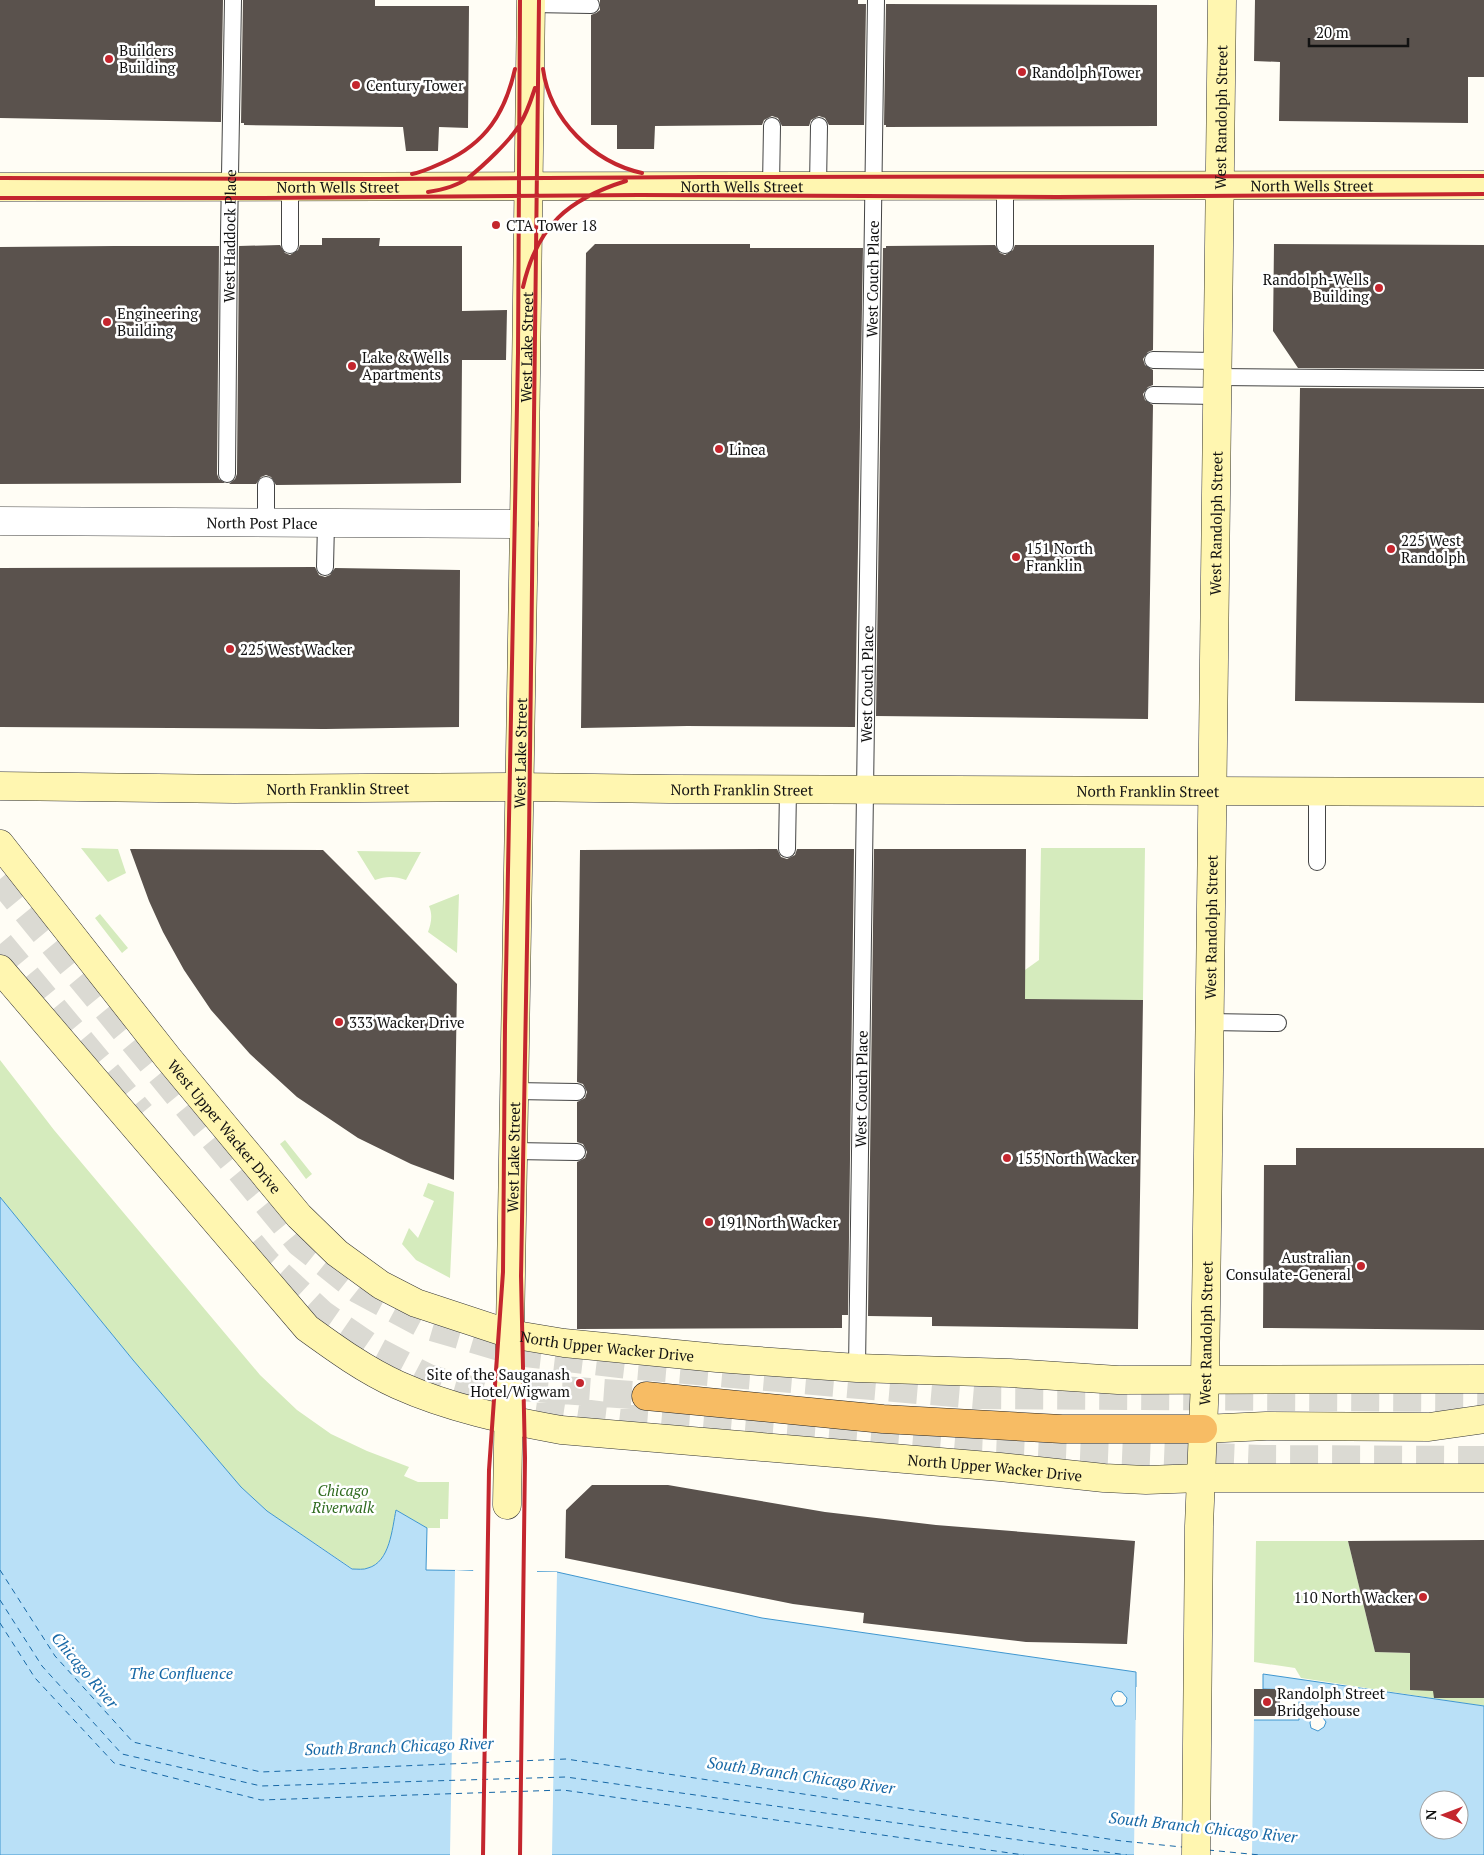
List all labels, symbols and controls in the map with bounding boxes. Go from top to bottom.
scale bar [1309,15,1408,47]
text: 20 m [1316,22,1349,42]
place label: Builders Building [119,40,177,77]
street label: West Randolph Street [1210,44,1231,190]
marker: Builders Building [103,53,115,65]
place label: Randolph Tower [1032,62,1141,82]
marker: Randolph Tower [1016,66,1028,78]
place label: Century Tower [366,75,464,95]
marker: Century Tower [350,79,362,91]
street label: West Haddock Place [218,169,240,303]
street label: North Wells Street [1251,175,1374,195]
street label: North Wells Street [277,176,400,197]
street label: North Wells Street [681,176,804,196]
place label: CTA Tower 18 [506,215,597,235]
marker: CTA Tower 18 [490,219,502,231]
street label: West Couch Place [861,220,883,338]
place label: Randolph-Wells Building [1263,269,1370,306]
marker: Randolph-Wells Building [1373,282,1385,294]
street label: West Lake Street [516,291,537,403]
place label: Engineering Building [117,303,199,340]
marker: Engineering Building [101,316,113,328]
place label: Lake & Wells Apartments [362,347,449,384]
marker: Lake & Wells Apartments [346,360,358,372]
place label: Linea [729,439,766,459]
marker: Linea [713,443,725,455]
street label: West Randolph Street [1205,450,1227,596]
street label: North Post Place [206,512,318,533]
place label: 225 West Randolph [1401,530,1466,567]
place label: 151 North Franklin [1026,538,1093,575]
marker: 225 West Randolph [1385,543,1397,555]
marker: 151 North Franklin [1010,551,1022,563]
street label: West Couch Place [856,625,877,743]
place label: 225 West Wacker [240,639,353,659]
marker: 225 West Wacker [224,643,236,655]
street label: West Lake Street [509,697,531,809]
street label: North Franklin Street [266,778,410,799]
street label: North Franklin Street [670,779,814,800]
street label: North Franklin Street [1076,781,1220,801]
street label: West Randolph Street [1200,854,1222,1000]
place label: 333 Wacker Drive [349,1012,465,1032]
marker: 333 Wacker Drive [333,1016,345,1028]
street label: West Couch Place [850,1030,872,1148]
street label: West Upper Wacker Drive [163,1055,286,1198]
street label: West Lake Street [502,1101,524,1213]
place label: 155 North Wacker [1017,1148,1136,1168]
marker: 155 North Wacker [1001,1152,1013,1164]
place label: 191 North Wacker [719,1212,838,1232]
marker: 191 North Wacker [703,1216,715,1228]
place label: Australian Consulate-General [1226,1247,1351,1284]
street label: West Randolph Street [1194,1260,1217,1406]
marker: Australian Consulate-General [1355,1260,1367,1272]
street label: North Upper Wacker Drive [519,1326,695,1366]
place label: Site of the Sauganash Hotel/Wigwam [427,1364,570,1401]
marker: Site of the Sauganash Hotel/Wigwam [574,1377,586,1389]
street label: North Upper Wacker Drive [907,1449,1083,1486]
park label: Chicago Riverwalk [311,1480,375,1517]
place label: 110 North Wacker [1294,1587,1413,1607]
marker: 110 North Wacker [1417,1591,1429,1603]
water label: Chicago River [47,1627,124,1713]
water label: The Confluence [129,1662,233,1684]
place label: Randolph Street Bridgehouse [1277,1683,1386,1720]
marker: Randolph Street Bridgehouse [1261,1696,1273,1708]
water label: South Branch Chicago River [304,1732,495,1760]
water label: South Branch Chicago River [706,1751,897,1799]
north arrow [1419,1790,1469,1840]
water label: South Branch Chicago River [1108,1806,1299,1848]
text: N [1421,1809,1440,1820]

